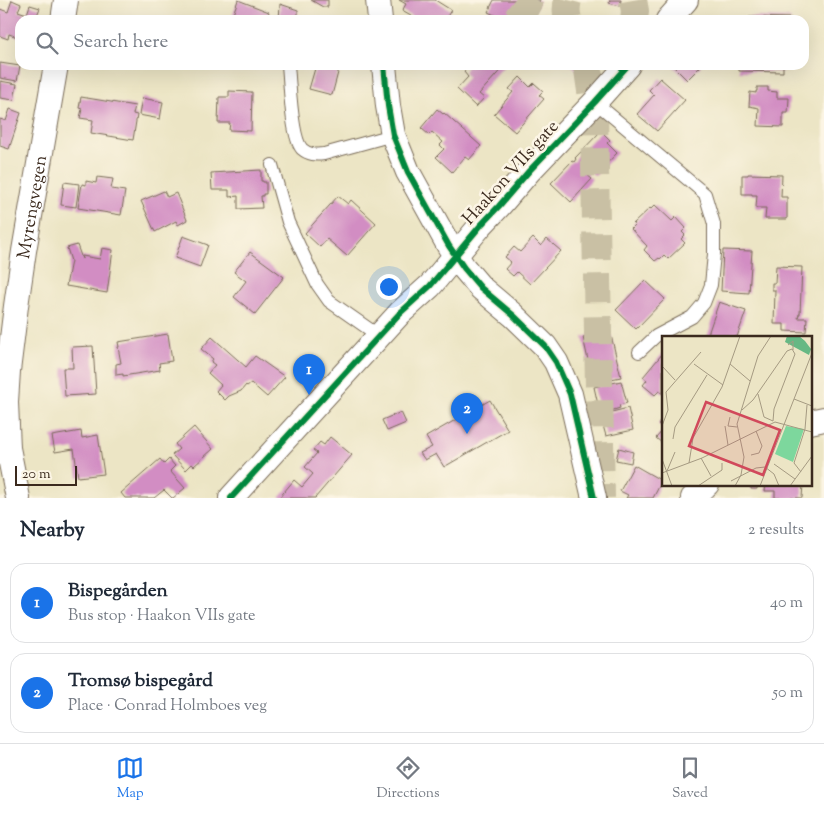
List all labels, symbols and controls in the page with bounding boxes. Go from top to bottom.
search box [15,15,809,70]
icon: search [33,29,61,57]
text: Search here [73,29,168,56]
street label: Haakon VIIs gate [457,115,566,232]
street label: Myrengvegen [12,153,55,261]
your location [376,274,402,300]
inset map [662,336,812,486]
pin: 1 [293,354,325,395]
pin: 2 [451,393,483,434]
scale bar [15,463,78,486]
text: 20 m [22,465,51,485]
text: Nearby [20,516,85,546]
text: 2 results [748,519,804,542]
text: Bispegården [68,578,168,605]
text: 1 [34,592,40,615]
text: 40 m [770,592,803,615]
text: Bus stop · Haakon VIIs gate [68,605,256,628]
text: Tromsø bispegård [68,668,213,695]
text: 2 [33,682,41,705]
text: 50 m [772,682,803,705]
text: Place · Conrad Holmboes veg [68,695,267,718]
tab: Map [116,754,144,804]
tab: Directions [376,754,440,804]
tab: Saved [672,754,708,804]

